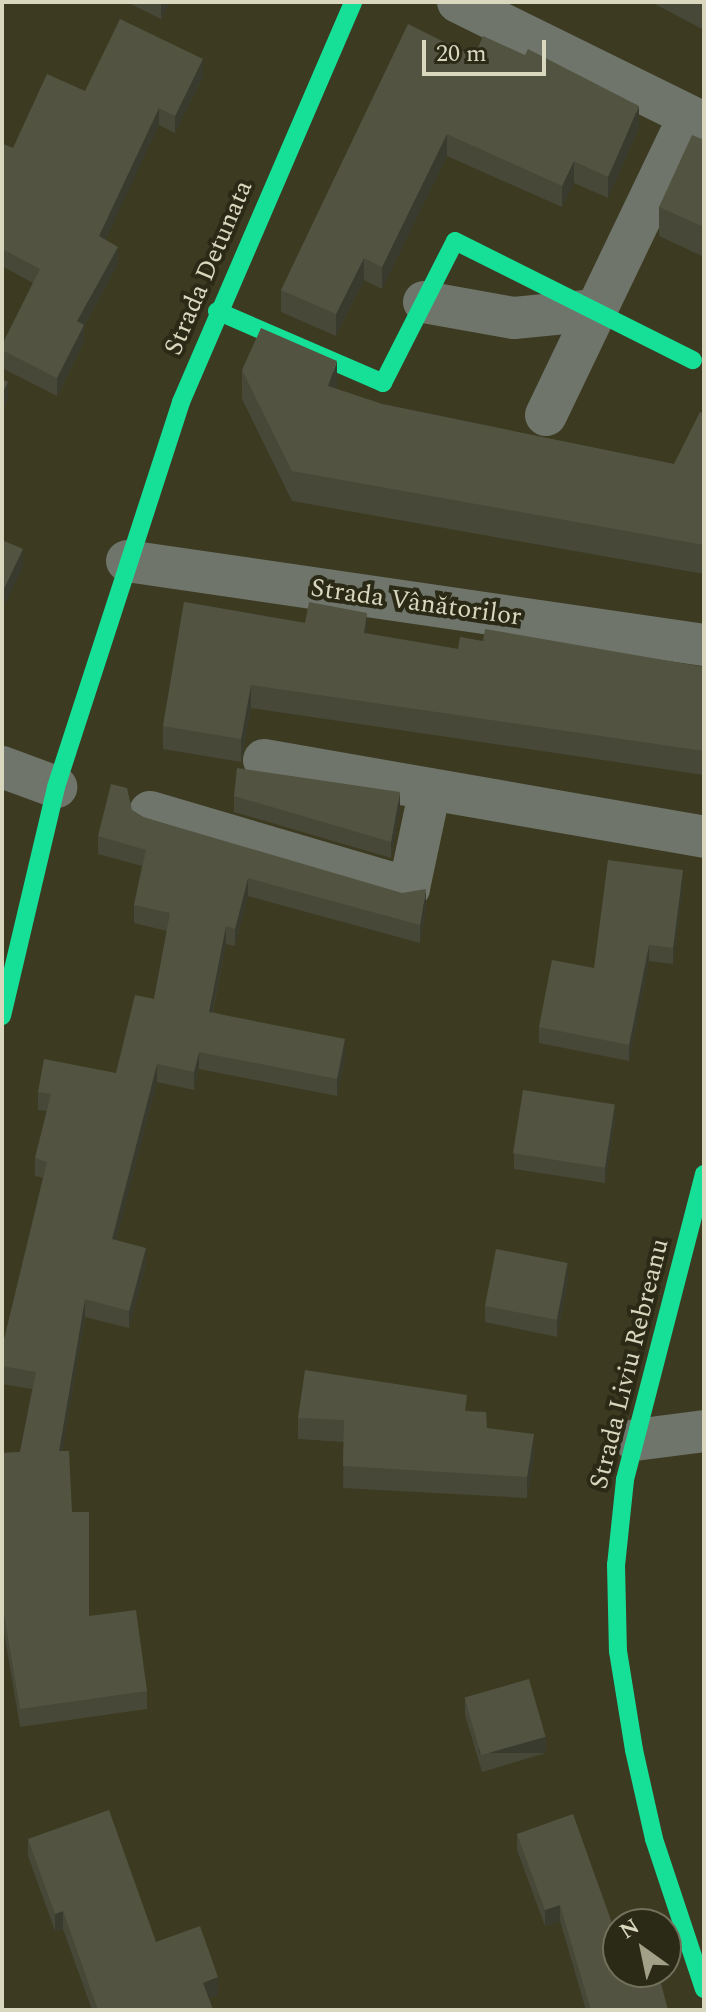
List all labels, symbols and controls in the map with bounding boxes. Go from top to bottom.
scale bar [426,24,550,74]
text: 20 m [436,36,487,72]
street label: Strada Detunata [158,176,260,360]
street label: Strada Vânătorilor [309,573,523,633]
street label: Strada Liviu Rebreanu [584,1236,676,1492]
north arrow [602,1908,682,1988]
text: N [613,1910,646,1948]

